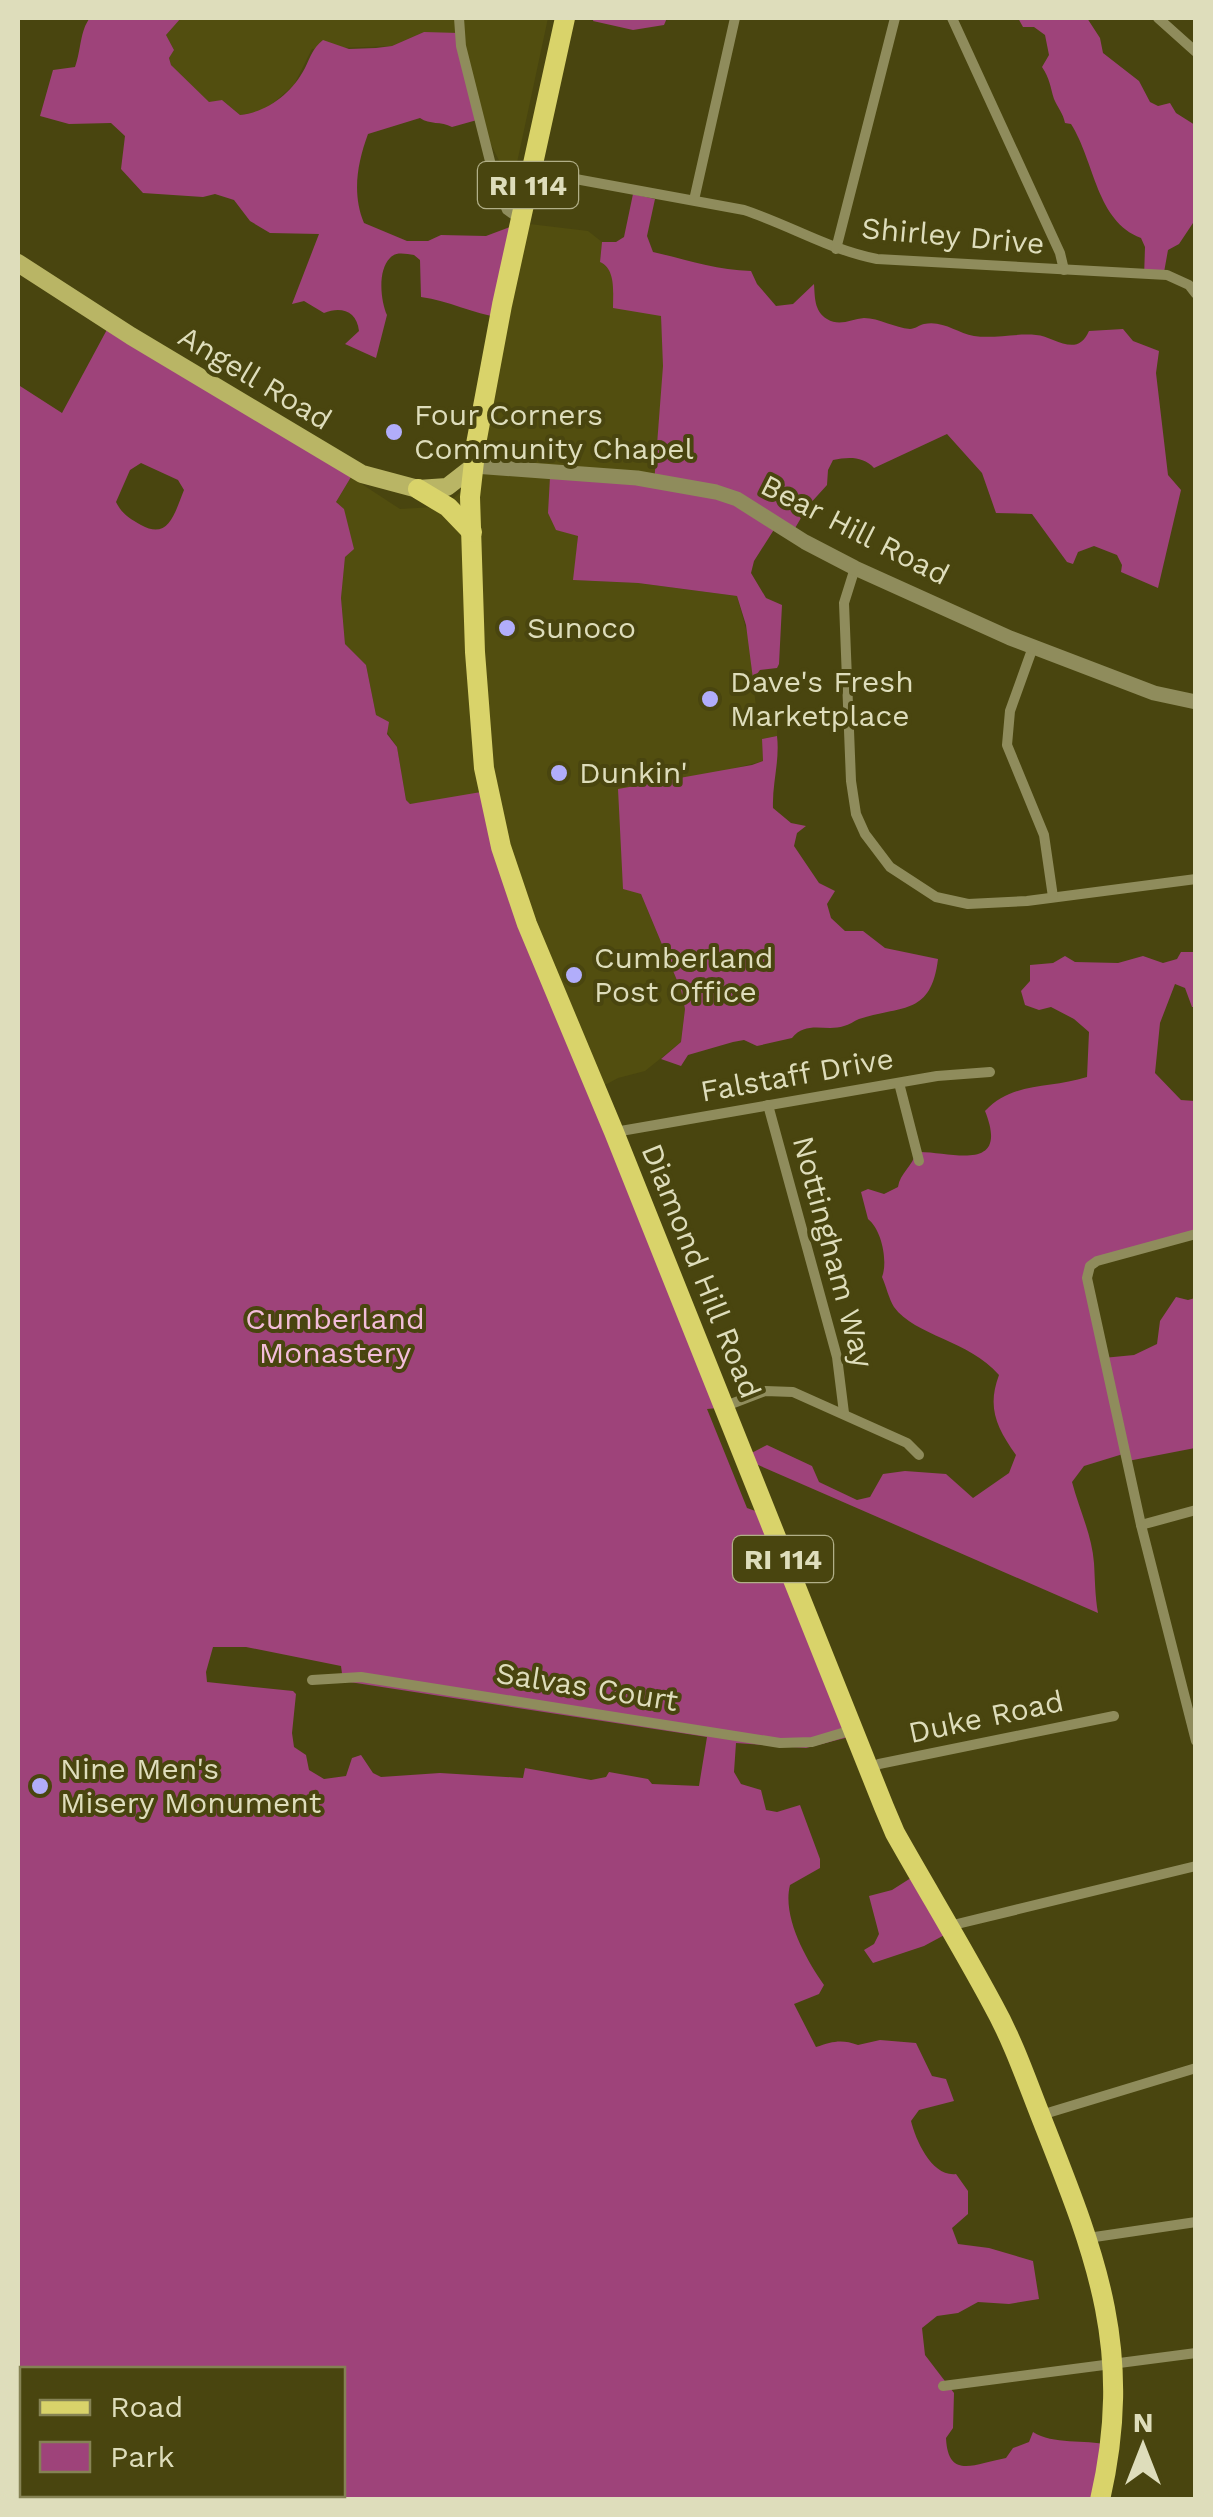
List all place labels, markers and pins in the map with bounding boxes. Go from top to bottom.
place label: Four Corners Community Chapel [414,397,694,466]
marker: Four Corners Community Chapel [383,421,405,443]
place label: Sunoco [527,610,636,645]
marker: Sunoco [496,617,518,639]
place label: Dave's Fresh Marketplace [730,664,914,733]
marker: Dave's Fresh Marketplace [699,688,721,710]
place label: Dunkin' [579,755,688,790]
marker: Dunkin' [548,762,570,784]
place label: Cumberland Post Office [594,940,774,1009]
marker: Cumberland Post Office [563,964,585,986]
place label: Nine Men's Misery Monument [60,1751,322,1820]
marker: Nine Men's Misery Monument [29,1775,51,1797]

